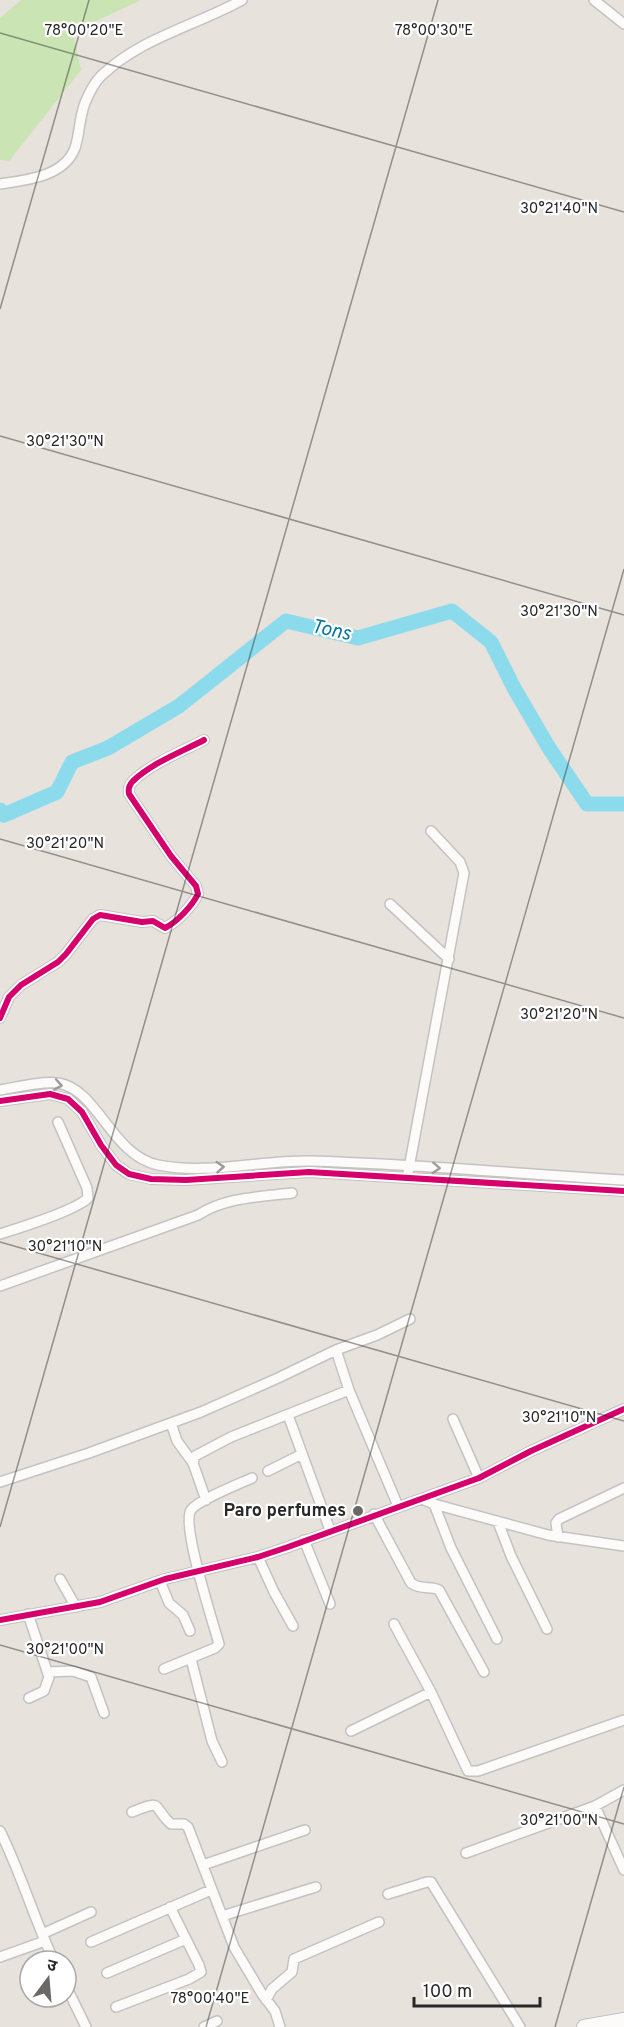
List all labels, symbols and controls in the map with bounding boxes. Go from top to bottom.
text: 78°00'20"E [45,22,123,41]
text: 78°00'30"E [395,22,473,41]
text: 30°21'40"N [520,200,598,219]
text: 30°21'30"N [26,433,104,452]
text: 30°21'30"N [520,603,598,622]
water label: Tons [309,614,354,648]
text: 30°21'20"N [26,835,104,854]
text: 30°21'20"N [520,1006,598,1025]
one-way arrow [53,1078,63,1090]
one-way arrow [216,1160,225,1173]
one-way arrow [431,1162,440,1175]
text: 30°21'10"N [28,1238,102,1257]
text: 30°21'10"N [522,1409,596,1428]
place label: Paro perfumes [223,1500,346,1523]
marker: Paro perfumes [351,1504,365,1518]
text: 30°21'00"N [26,1641,104,1660]
text: 30°21'00"N [520,1812,598,1831]
north arrow [18,1949,78,2009]
text: उ [44,1956,59,1978]
scale bar [414,1970,540,2008]
text: 100 m [423,1981,472,2004]
text: 78°00'40"E [170,1990,250,2009]

